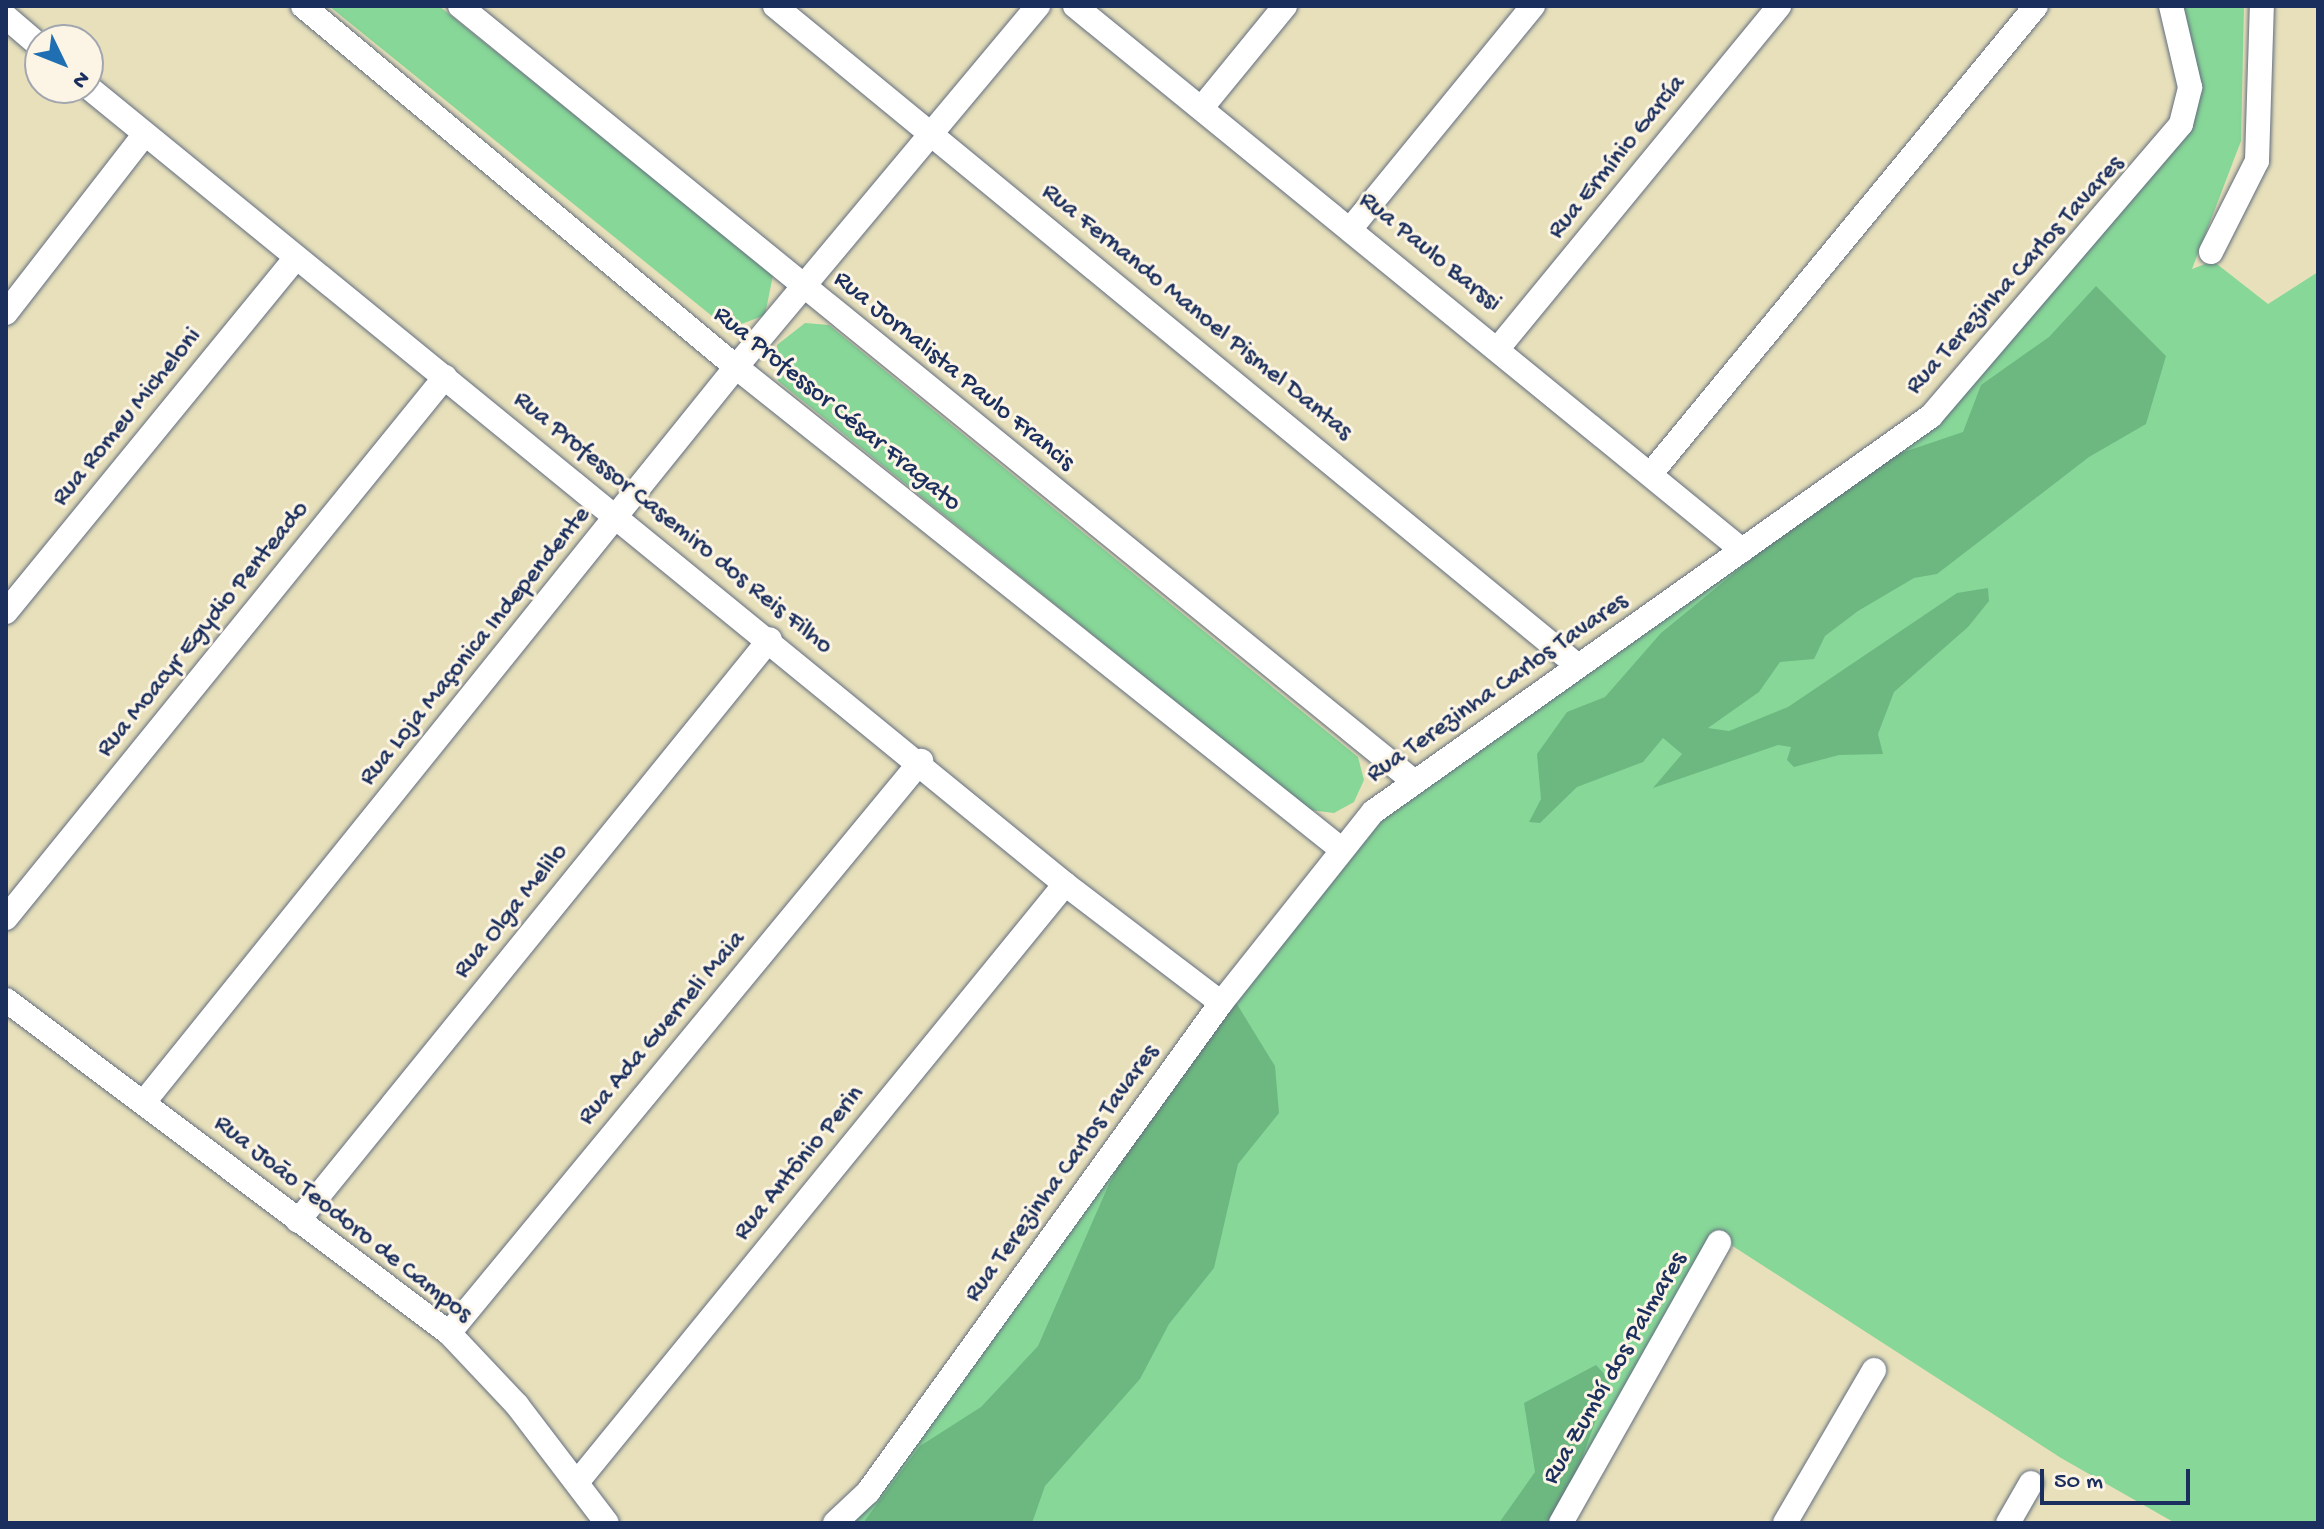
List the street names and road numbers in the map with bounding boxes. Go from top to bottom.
street label: Rua Ermínio García [1542,69,1694,247]
street label: Rua Terezinha Carlos Tavares [1900,150,2132,402]
street label: Rua Fernando Manoel Pismel Dantas [1034,178,1358,448]
street label: Rua Paulo Barssi [1351,186,1507,320]
street label: Rua Jornalista Paulo Francis [826,265,1080,479]
street label: Rua Professor César Fragato [706,300,966,520]
street label: Rua Romeu Micheloni [46,322,210,514]
street label: Rua Professor Casemiro dos Reis Filho [506,385,838,663]
street label: Rua Moacyr Egydio Penteado [91,495,317,765]
street label: Rua Loja Maçonica Independente [354,501,598,793]
street label: Rua Terezinha Carlos Tavares [1361,587,1635,791]
street label: Rua Olga Melilo [448,838,576,986]
street label: Rua Ada Guerneli Maia [572,925,754,1133]
street label: Rua Terezinha Carlos Tavares [959,1039,1167,1309]
street label: Rua Antônio Perin [728,1080,872,1248]
street label: Rua João Teodoro de Campos [206,1109,478,1331]
street label: Rua Zumbí dos Palmares [1537,1247,1695,1491]

